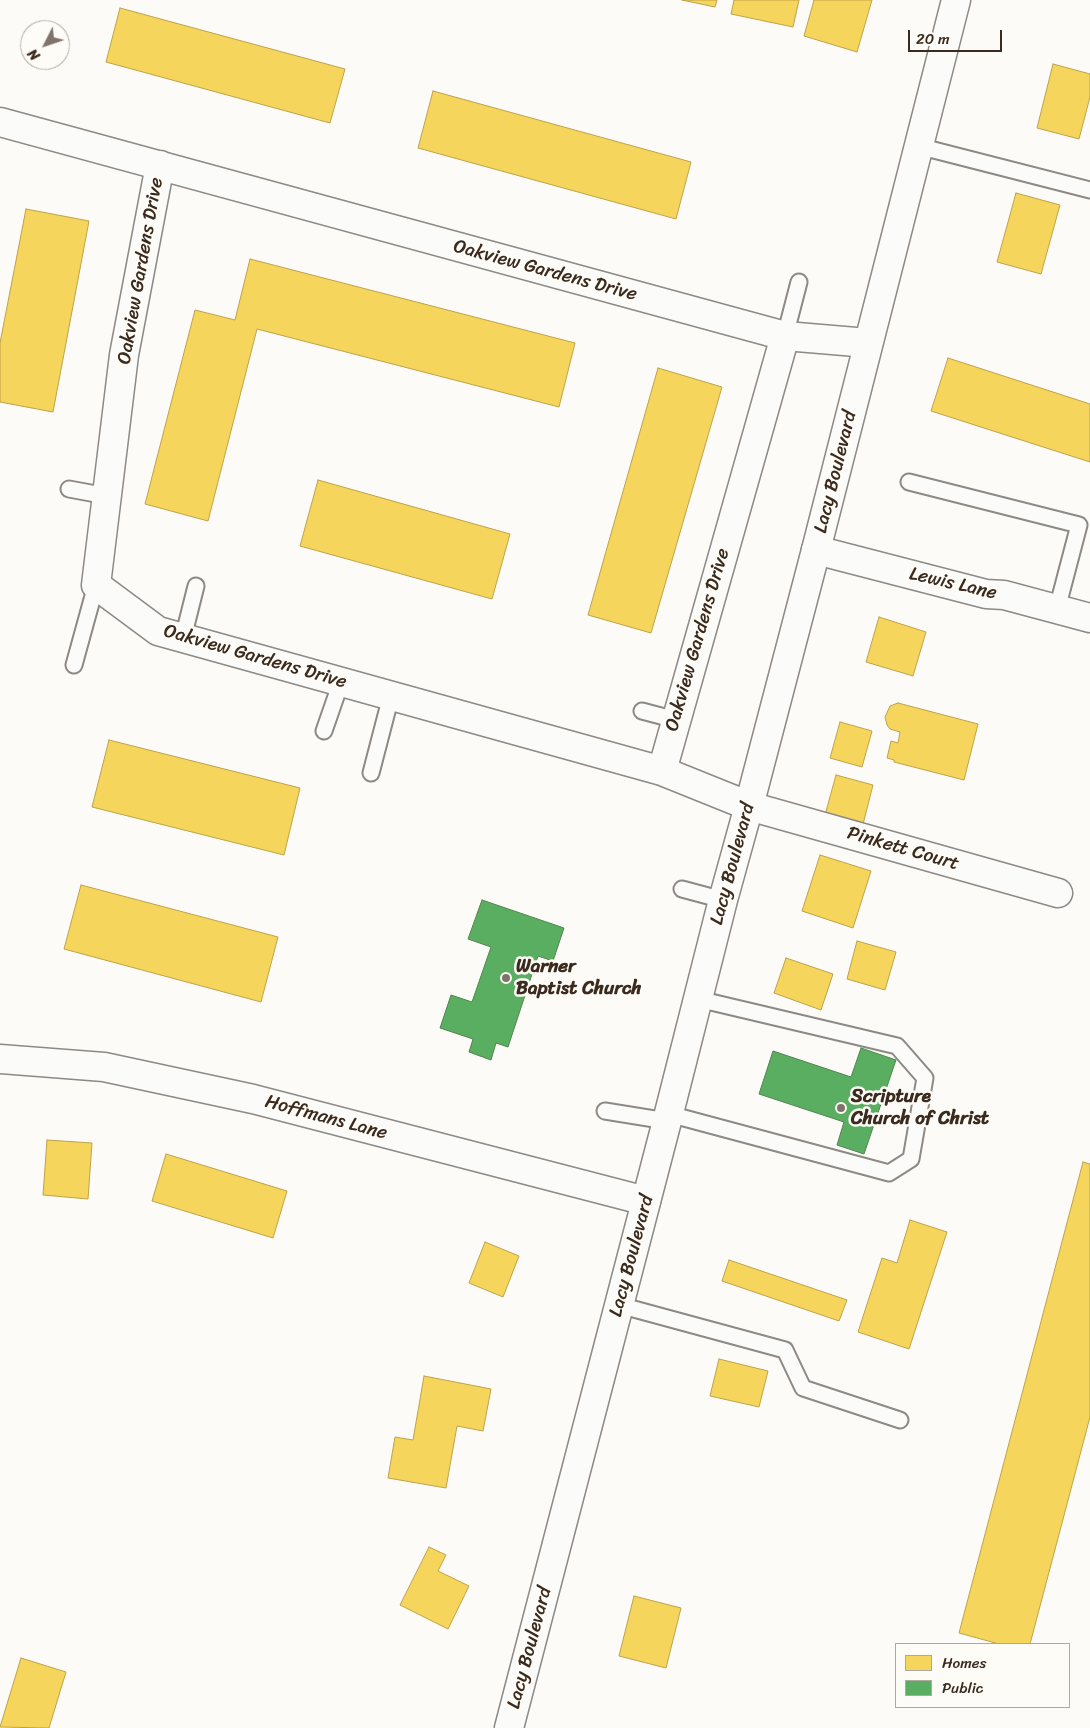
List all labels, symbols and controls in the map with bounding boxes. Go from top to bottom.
north arrow [20,20,70,70]
scale bar [910,20,1004,52]
text: 20 m [916,26,950,52]
text: N [21,43,47,66]
street label: Oakview Gardens Drive [113,176,169,366]
street label: Oakview Gardens Drive [451,236,639,306]
street label: Lacy Boulevard [810,409,862,535]
street label: Oakview Gardens Drive [661,546,735,734]
street label: Lewis Lane [907,563,999,605]
street label: Oakview Gardens Drive [161,620,349,694]
street label: Lacy Boulevard [706,801,760,927]
street label: Pinkett Court [844,822,962,876]
place label: Warner Baptist Church [516,956,641,1000]
marker: Warner Baptist Church [500,972,512,984]
place label: Scripture Church of Christ [851,1086,989,1130]
street label: Hoffmans Lane [263,1091,389,1145]
marker: Scripture Church of Christ [835,1102,847,1114]
street label: Lacy Boulevard [605,1193,659,1319]
street label: Lacy Boulevard [503,1585,557,1711]
legend [895,1643,1070,1708]
text: Homes [942,1650,986,1676]
text: Public [942,1675,983,1701]

